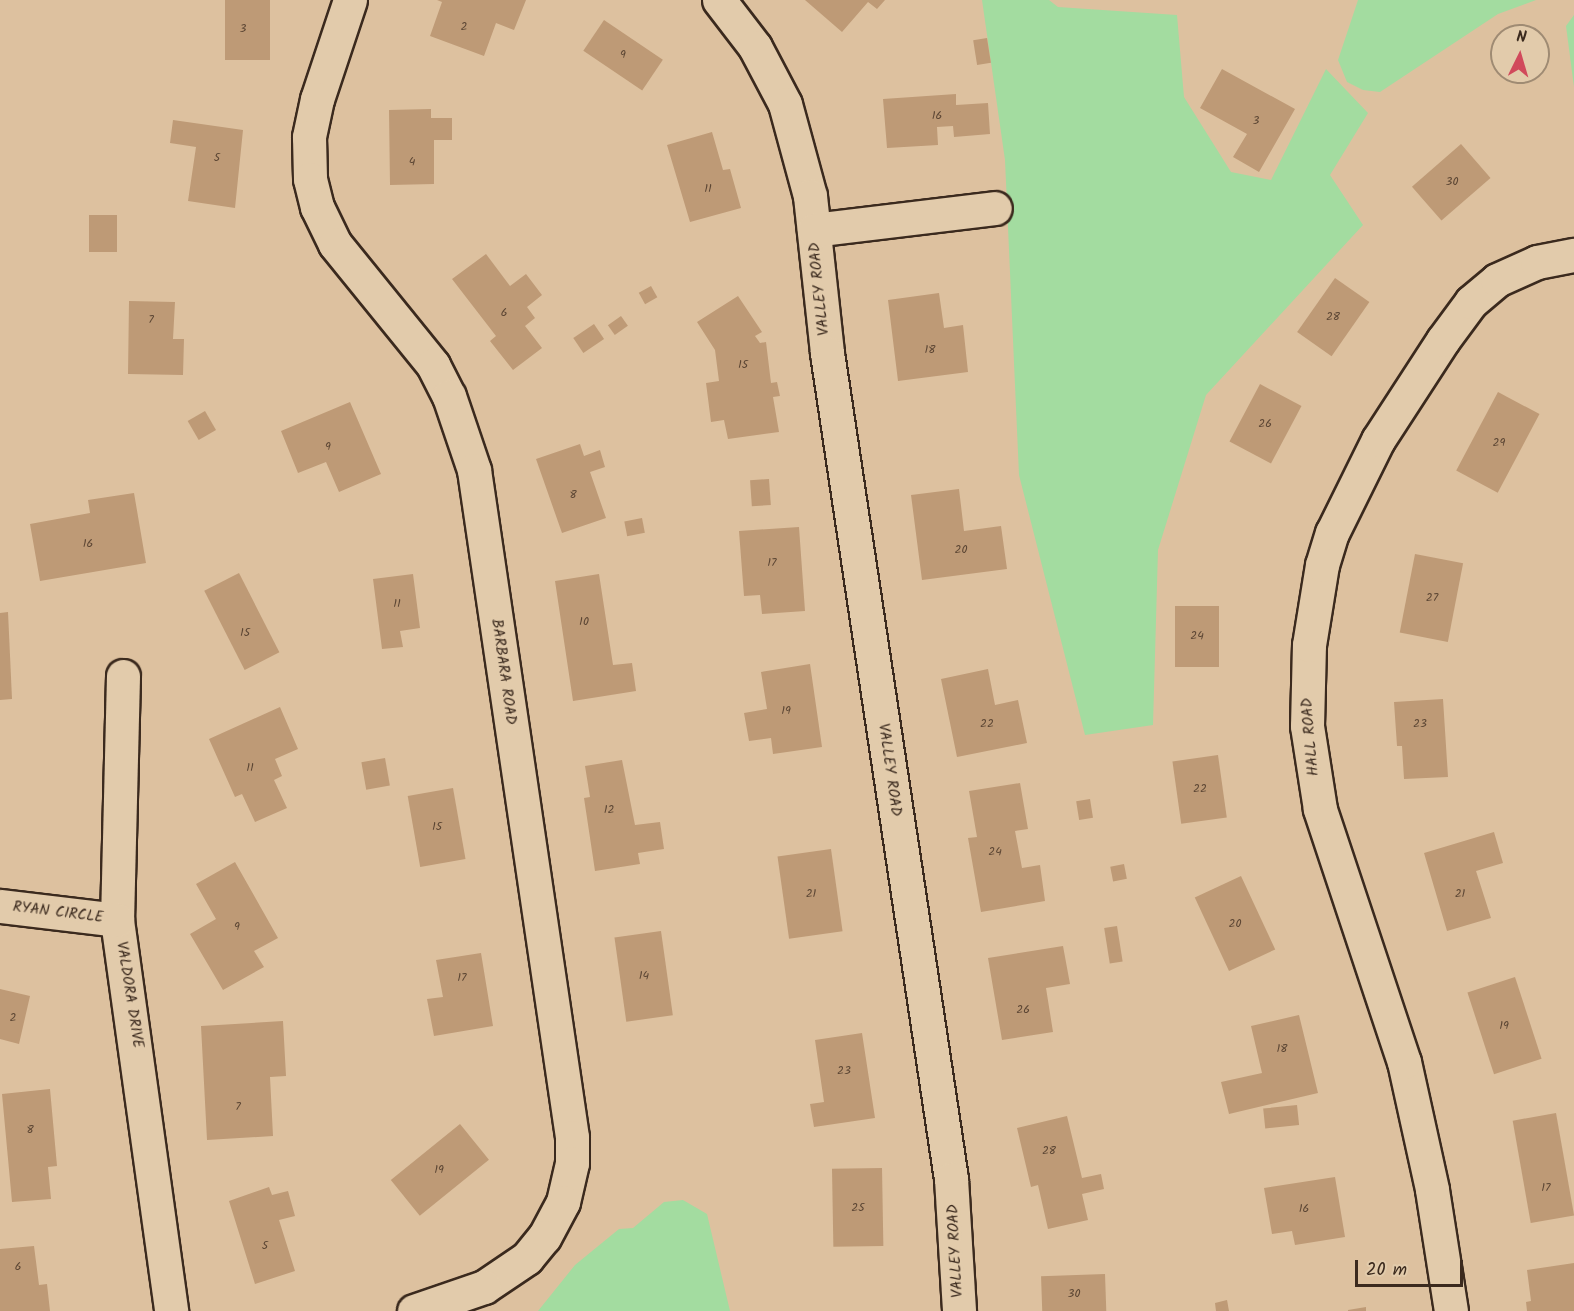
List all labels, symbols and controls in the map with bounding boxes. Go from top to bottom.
house number: 2 [461,20,467,34]
house number: 3 [240,22,246,36]
north arrow [1490,24,1550,84]
text: N [1515,25,1528,50]
house number: 9 [620,48,626,62]
house number: 16 [932,109,942,123]
house number: 3 [1253,114,1259,128]
house number: 5 [214,151,220,165]
house number: 4 [409,155,415,169]
house number: 30 [1446,175,1458,189]
house number: 11 [704,182,712,196]
street label: VALLEY ROAD [806,241,834,337]
house number: 6 [501,306,507,320]
house number: 28 [1326,310,1340,324]
house number: 7 [148,313,154,327]
house number: 18 [925,343,935,357]
house number: 15 [738,358,748,372]
house number: 26 [1258,417,1272,431]
house number: 29 [1493,436,1505,450]
house number: 9 [325,440,331,454]
house number: 8 [569,488,577,502]
house number: 16 [83,537,93,551]
house number: 20 [955,543,967,557]
house number: 17 [767,556,777,570]
house number: 27 [1426,591,1438,605]
house number: 11 [393,597,401,611]
house number: 10 [579,615,589,629]
street label: BARBARA ROAD [487,618,519,726]
house number: 15 [240,626,250,640]
house number: 24 [1190,629,1204,643]
street label: HALL ROAD [1299,697,1323,777]
house number: 19 [781,704,791,718]
house number: 22 [980,717,994,731]
house number: 23 [1413,717,1427,731]
street label: VALLEY ROAD [874,722,904,818]
house number: 11 [246,761,254,775]
house number: 22 [1193,782,1207,796]
house number: 12 [604,803,614,817]
house number: 15 [432,820,442,834]
house number: 24 [988,845,1002,859]
house number: 21 [806,887,816,901]
house number: 21 [1455,887,1465,901]
street label: RYAN CIRCLE [12,899,104,927]
house number: 20 [1229,917,1241,931]
house number: 9 [234,920,240,934]
street label: VALDORA DRIVE [112,940,146,1050]
house number: 14 [639,969,649,983]
house number: 17 [457,971,467,985]
house number: 26 [1016,1003,1030,1017]
house number: 2 [10,1011,16,1025]
house number: 19 [1499,1019,1509,1033]
house number: 18 [1277,1042,1287,1056]
house number: 23 [837,1064,851,1078]
house number: 7 [235,1100,241,1114]
house number: 8 [26,1123,34,1137]
house number: 28 [1042,1144,1056,1158]
house number: 19 [434,1163,444,1177]
house number: 17 [1541,1181,1551,1195]
house number: 25 [851,1201,865,1215]
house number: 16 [1299,1202,1309,1216]
street label: VALLEY ROAD [945,1204,967,1298]
house number: 5 [262,1239,268,1253]
scale bar [1358,1248,1466,1286]
text: 20 m [1366,1256,1407,1285]
house number: 6 [15,1260,21,1274]
house number: 30 [1068,1287,1080,1301]

